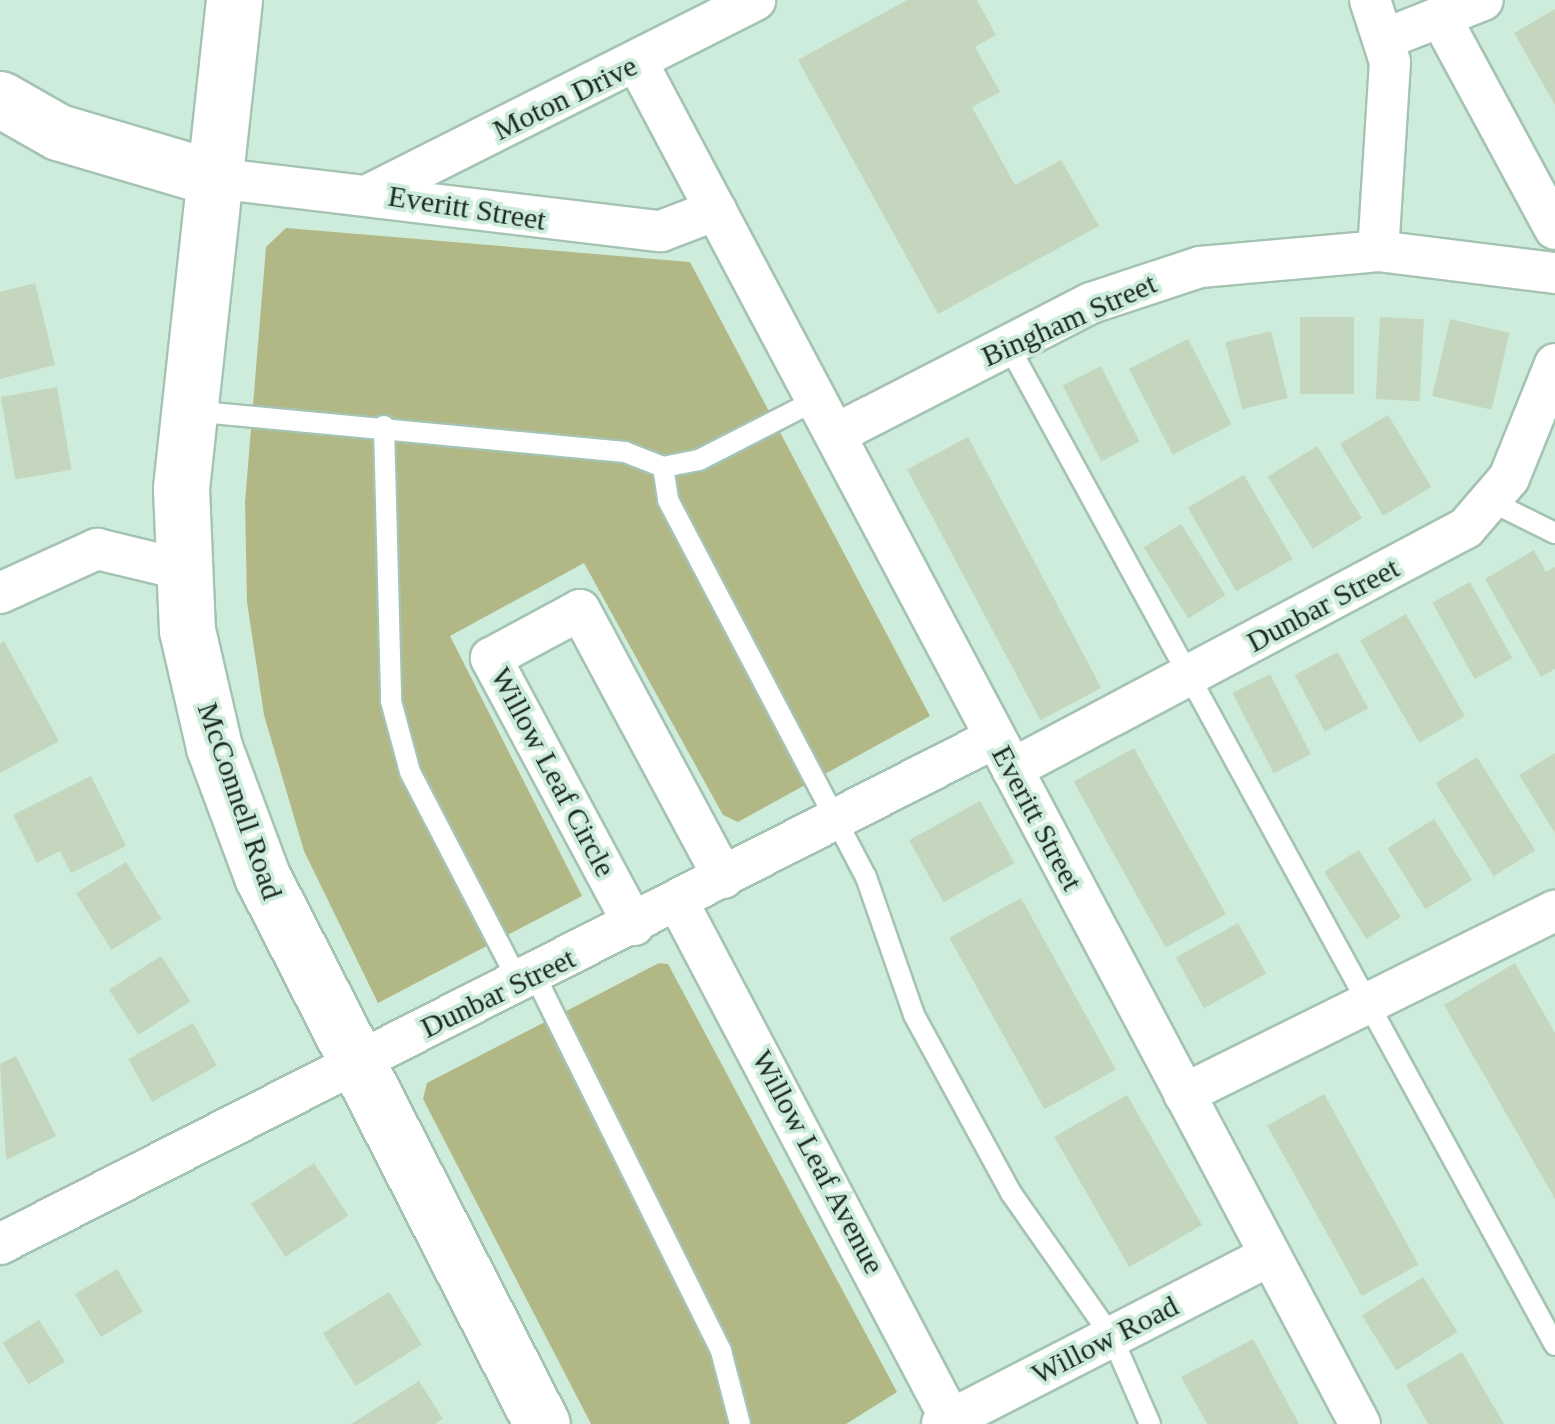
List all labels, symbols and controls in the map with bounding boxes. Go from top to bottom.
street label: Moton Drive [487,48,643,148]
street label: Everitt Street [386,178,548,238]
street label: Bingham Street [976,265,1162,375]
street label: Dunbar Street [1241,550,1405,660]
street label: Willow Leaf Circle [483,661,623,883]
street label: McConnell Road [189,698,291,904]
street label: Everitt Street [984,739,1090,897]
street label: Dunbar Street [415,940,581,1046]
street label: Willow Leaf Avenue [743,1043,893,1281]
street label: Willow Road [1026,1288,1184,1392]

